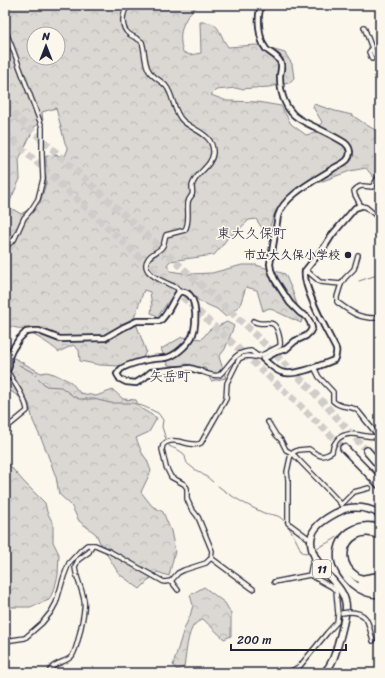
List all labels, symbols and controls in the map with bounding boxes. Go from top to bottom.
north arrow [26,26,66,66]
text: N [41,27,50,46]
district label: 東大久保町 [217,221,287,246]
place label: 市立大久保小学校 [244,244,340,266]
marker: 市立大久保小学校 [343,250,353,260]
district label: 矢岳町 [149,364,191,389]
road number: 11 [313,560,331,578]
scale bar [231,626,346,652]
text: 200 m [237,629,271,651]

